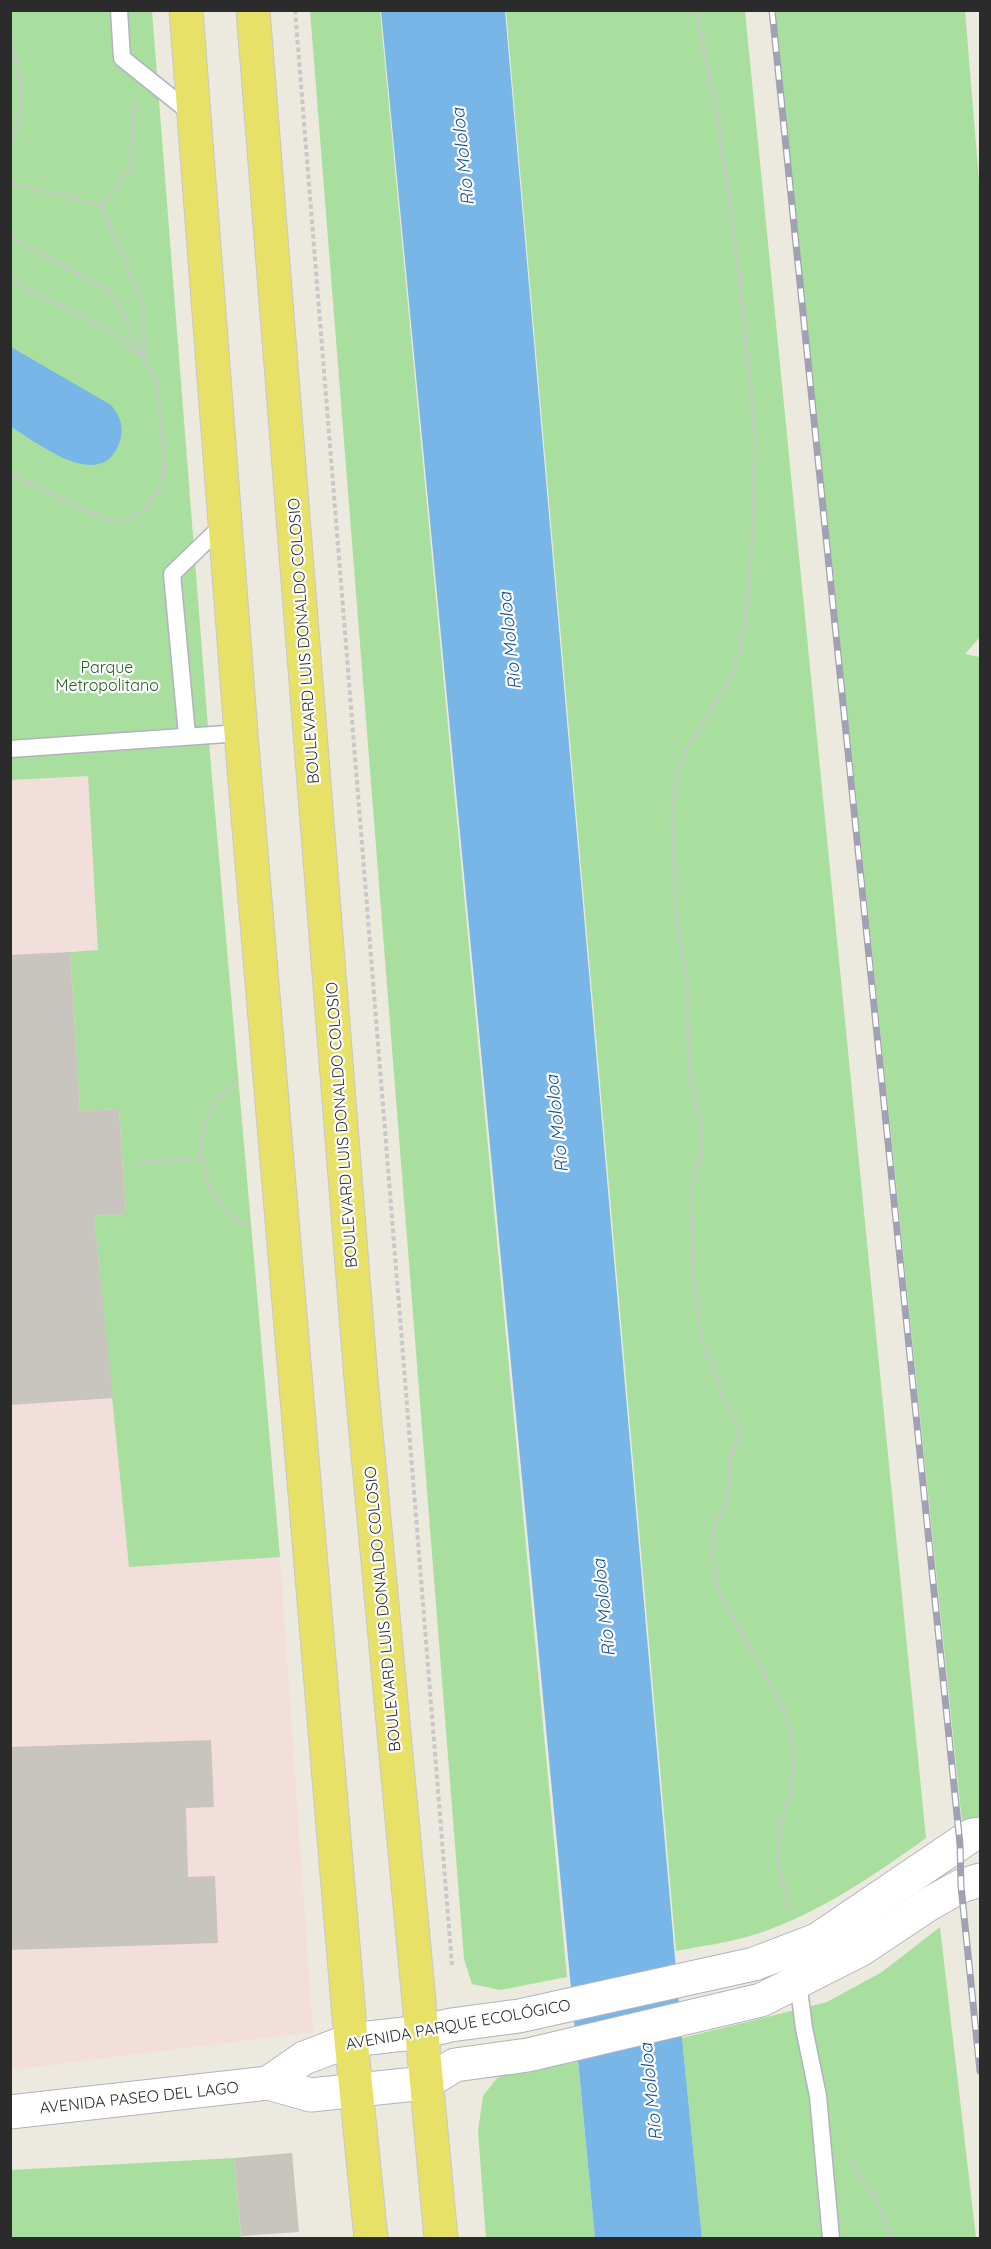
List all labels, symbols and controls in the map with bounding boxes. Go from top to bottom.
water label: Río Mololoa [446,106,479,207]
street label: BOULEVARD LUIS DONALDO COLOSIO [283,497,323,785]
water label: Río Mololoa [493,590,526,691]
park label: Parque Metropolitano [55,657,159,695]
street label: BOULEVARD LUIS DONALDO COLOSIO [321,981,361,1269]
water label: Río Mololoa [540,1073,573,1174]
street label: BOULEVARD LUIS DONALDO COLOSIO [360,1465,404,1753]
water label: Río Mololoa [587,1557,620,1658]
street label: AVENIDA PARQUE ECOLÓGICO [344,1994,572,2054]
water label: Río Mololoa [634,2041,667,2142]
street label: AVENIDA PASEO DEL LAGO [39,2077,239,2117]

